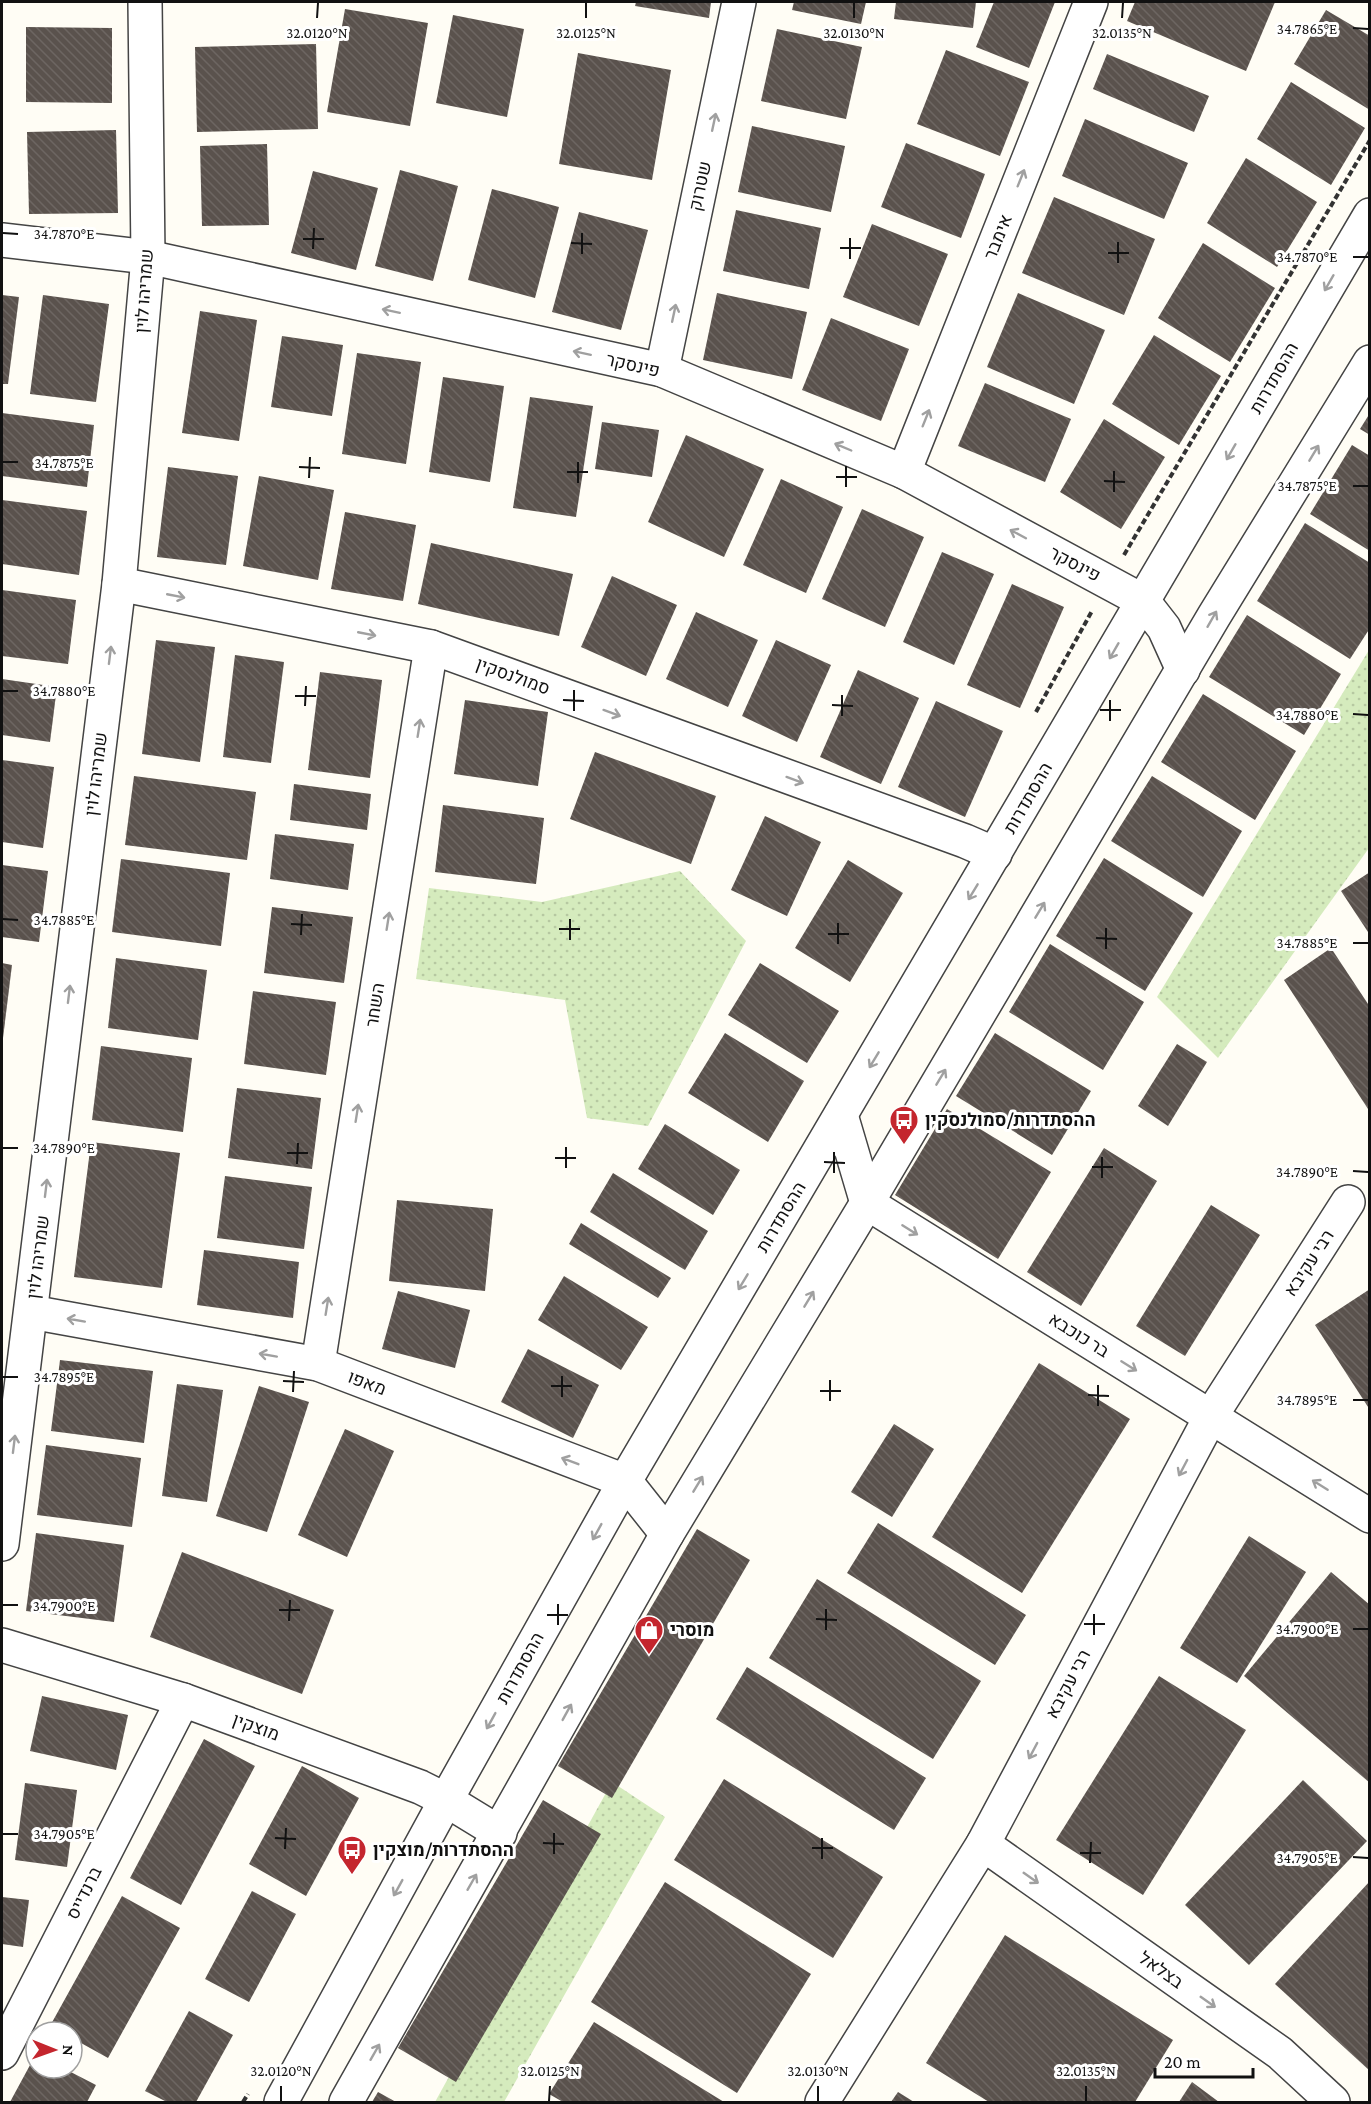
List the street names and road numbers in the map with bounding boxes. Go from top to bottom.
street label: שטרוק [685,159,715,213]
street label: אימבר [980,212,1016,262]
street label: שמריהו לוין [131,248,157,334]
street label: ההסתדרות [1246,339,1302,417]
street label: פינסקר [604,349,662,381]
street label: פינסקר [1046,542,1104,586]
street label: סמולנסקין [473,653,553,699]
street label: שמריהו לוין [81,731,111,817]
street label: ההסתדרות [1000,759,1056,837]
street label: השחר [362,981,388,1029]
street label: ההסתדרות [752,1178,810,1256]
street label: שמריהו לוין [23,1214,53,1300]
street label: רבי עקיבא [1280,1226,1338,1300]
street label: בר כוכבא [1045,1309,1113,1362]
street label: מאפו [345,1367,389,1399]
street label: ההסתדרות [492,1629,548,1707]
street label: רבי עקיבא [1042,1646,1094,1722]
street label: מוצקין [230,1709,282,1745]
street label: ברנדייס [62,1863,106,1923]
street label: בצלאל [1135,1948,1187,1993]

